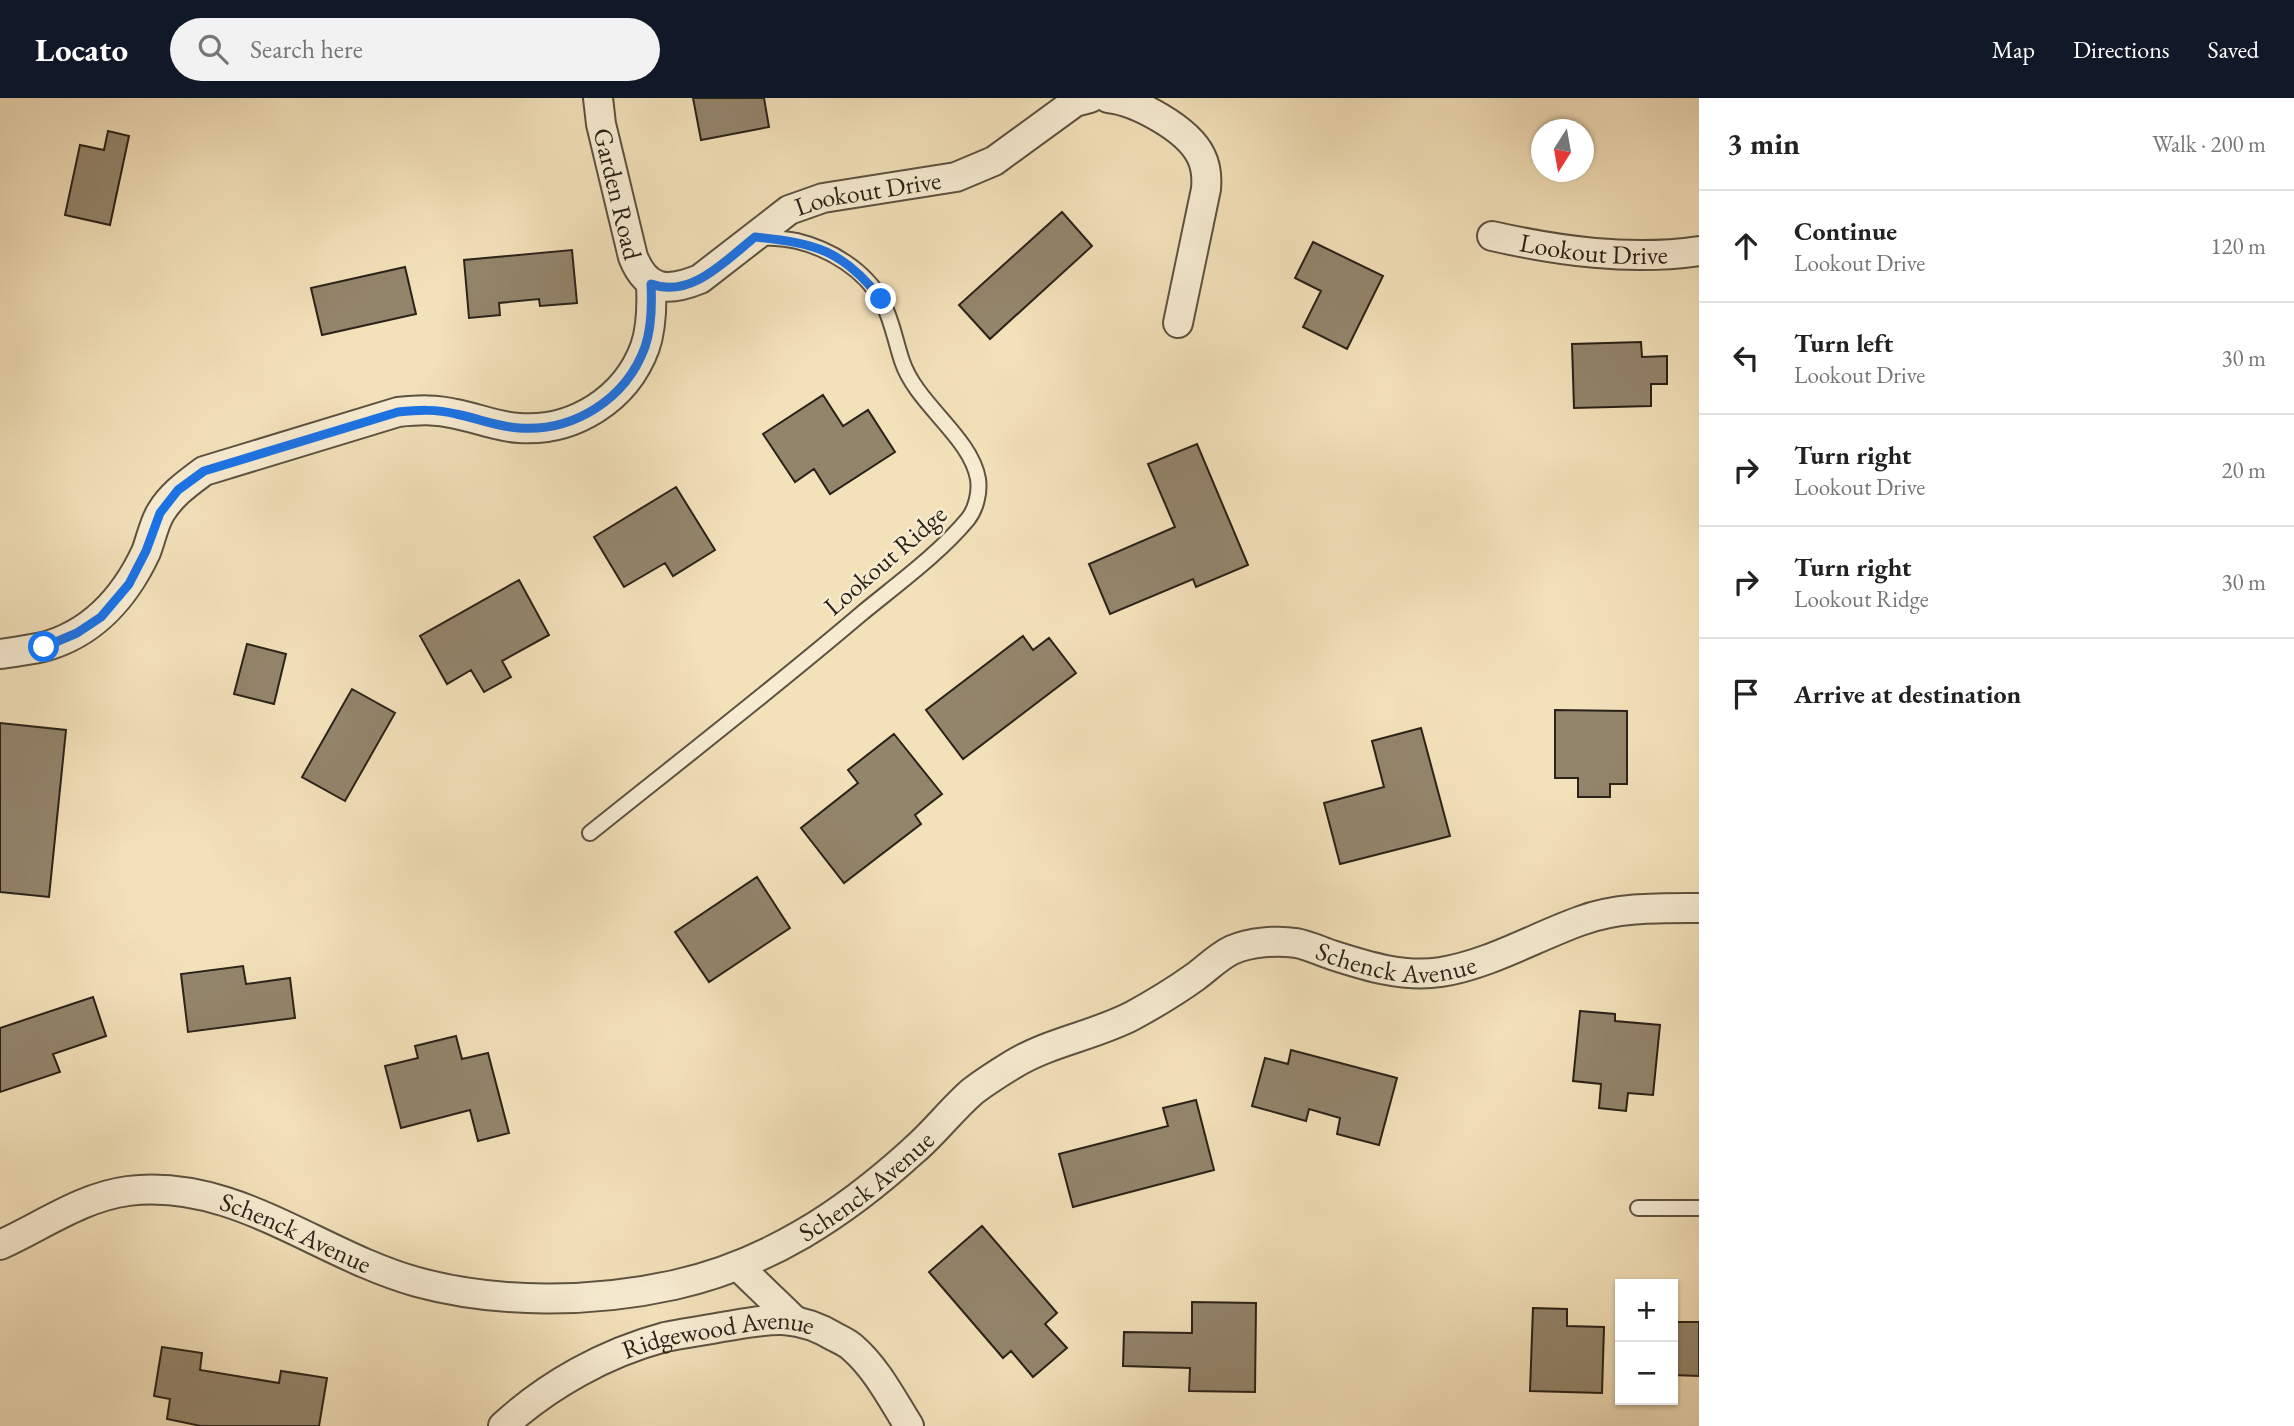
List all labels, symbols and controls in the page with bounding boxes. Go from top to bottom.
search box [170,18,660,81]
text: Locato [35,28,128,71]
icon: search [194,30,232,68]
text: Search here [250,32,363,66]
text: Map [1992,34,2035,65]
text: Directions [2073,34,2170,65]
text: Saved [2208,34,2259,65]
north arrow [1531,119,1594,182]
street label: Garden Road [586,124,650,264]
text: 3 min [1727,124,1800,163]
text: Walk · 200 m [2152,129,2266,159]
street label: Lookout Drive [790,163,943,224]
text: Continue [1794,214,1897,248]
street label: Lookout Drive [1517,225,1668,272]
icon: ahead [1727,227,1765,265]
text: 120 m [2210,231,2266,261]
text: Lookout Drive [1794,248,1925,278]
route end [865,283,896,314]
text: Turn left [1794,326,1893,360]
icon: left [1727,339,1765,377]
text: 30 m [2221,343,2266,373]
text: Lookout Drive [1794,360,1925,390]
text: Turn right [1794,438,1912,472]
icon: right [1727,451,1765,489]
text: 20 m [2221,455,2266,485]
text: Lookout Drive [1794,472,1925,502]
street label: Lookout Ridge [816,497,954,623]
text: Turn right [1794,550,1912,584]
icon: right [1727,563,1765,601]
text: 30 m [2221,567,2266,597]
text: Lookout Ridge [1794,584,1929,614]
route start [28,631,59,662]
icon: arrive [1727,675,1765,713]
text: Arrive at destination [1794,677,2021,711]
street label: Schenck Avenue [1311,934,1480,991]
street label: Schenck Avenue [792,1123,941,1249]
street label: Schenck Avenue [216,1184,377,1281]
map controls [1615,1279,1678,1405]
button: + [1615,1279,1678,1342]
street label: Ridgewood Avenue [617,1303,819,1367]
button: − [1615,1342,1678,1405]

